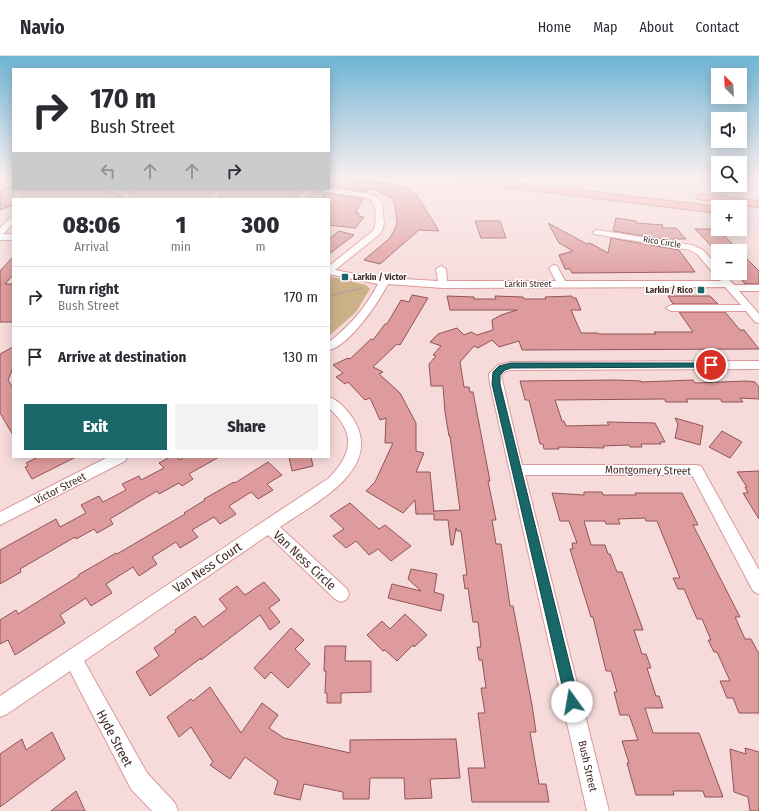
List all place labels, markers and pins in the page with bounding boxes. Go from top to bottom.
marker: Larkin / Victor [340,272,350,282]
place label: Larkin / Victor [353,272,407,282]
place label: Larkin / Rico [646,285,693,295]
marker: Larkin / Rico [696,285,706,295]
pin [694,348,728,382]

